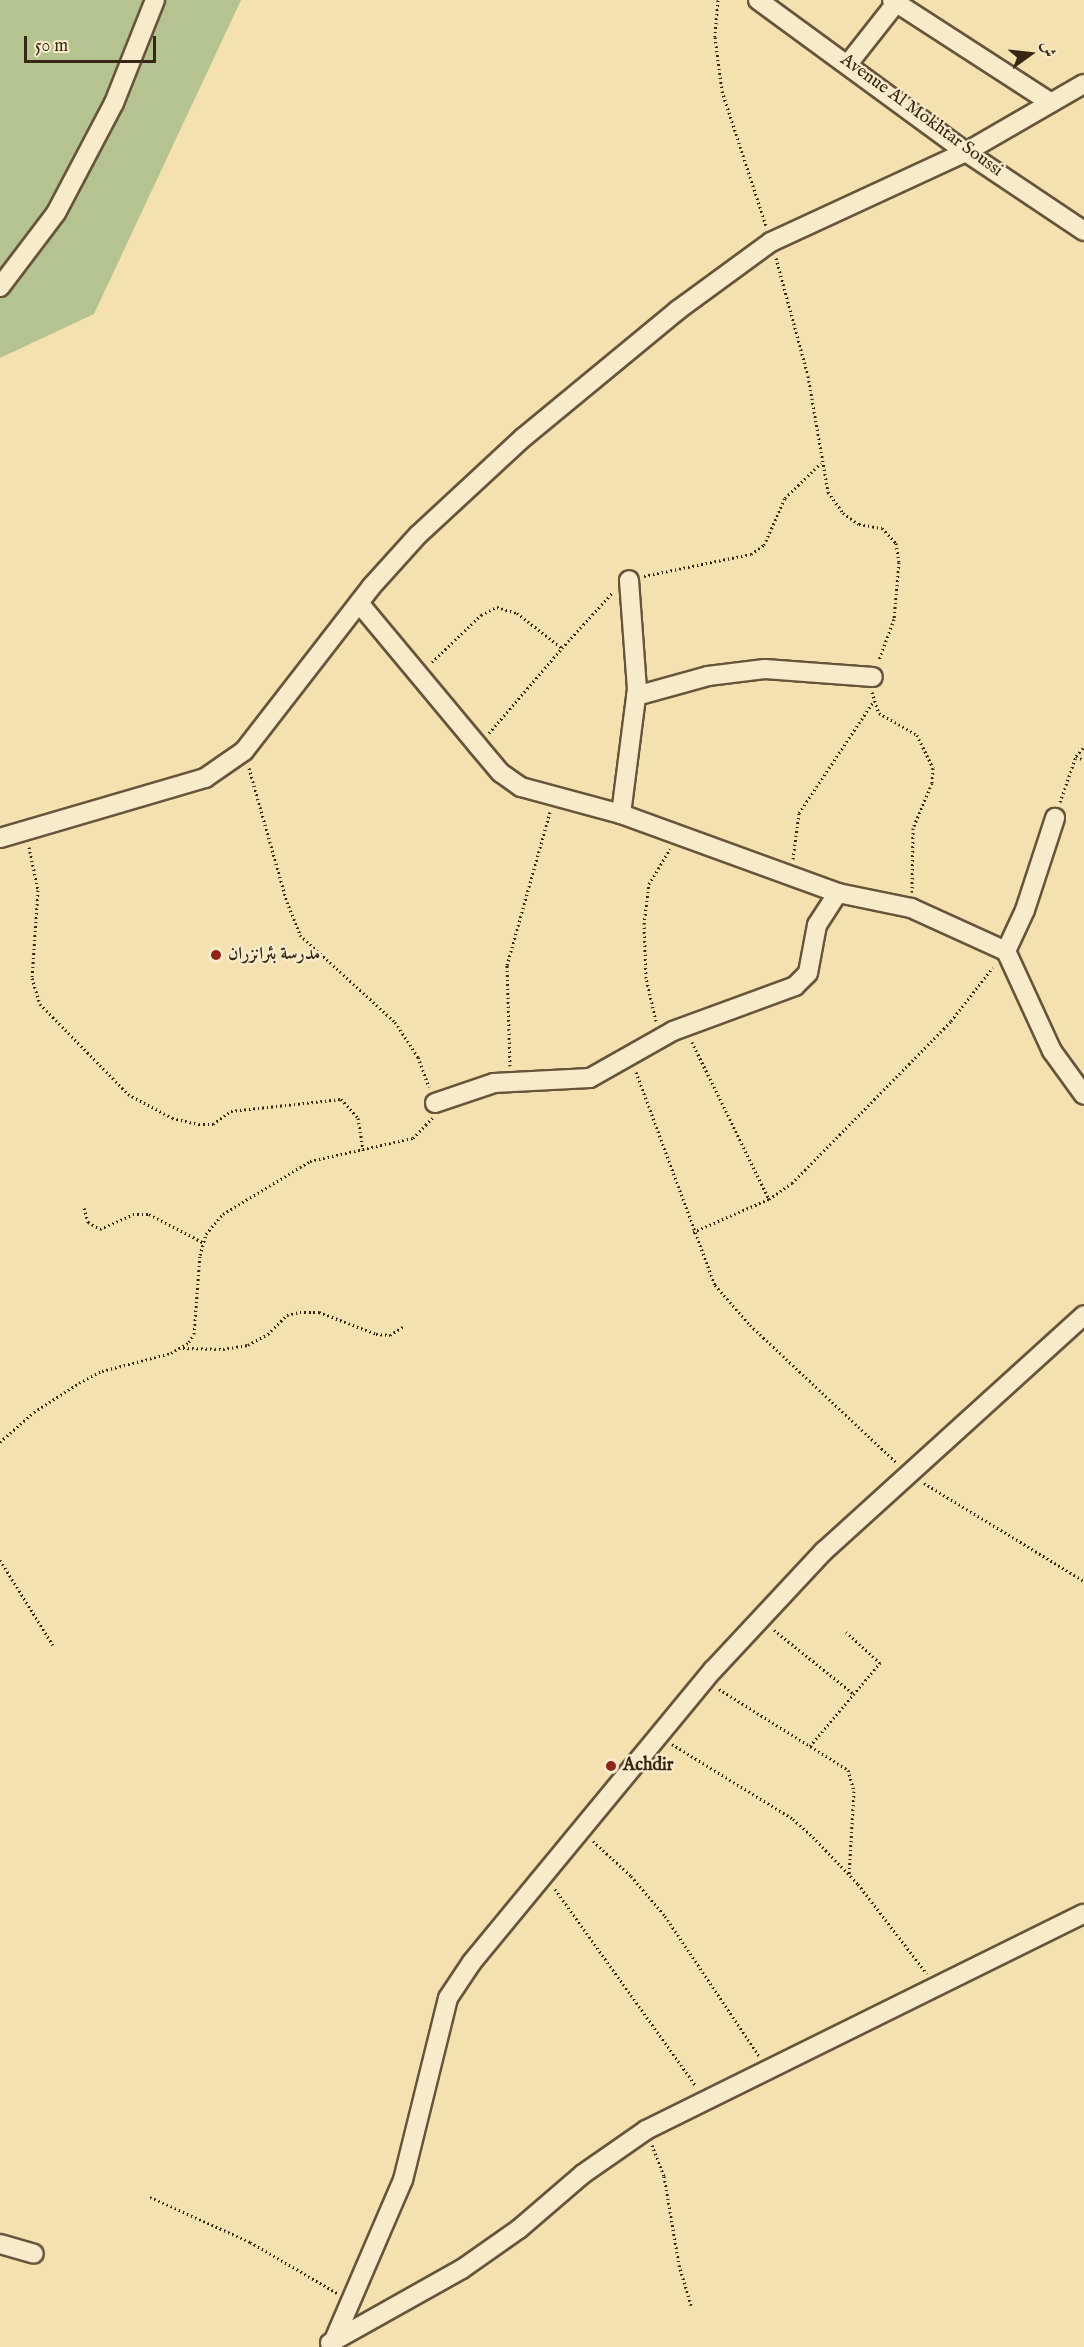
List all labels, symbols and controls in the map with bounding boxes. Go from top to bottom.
scale bar [27,24,159,62]
north arrow [1000,24,1060,84]
text: 50 m [35,35,68,58]
text: ش [1036,39,1059,60]
street label: Avenue Al Mokhtar Soussi [836,50,1006,182]
place label: مدرسة بئرانزران [228,944,320,966]
marker: مدرسة بئرانزران [209,948,223,962]
place label: Achdir [623,1755,673,1777]
marker: Achdir [604,1759,618,1773]

